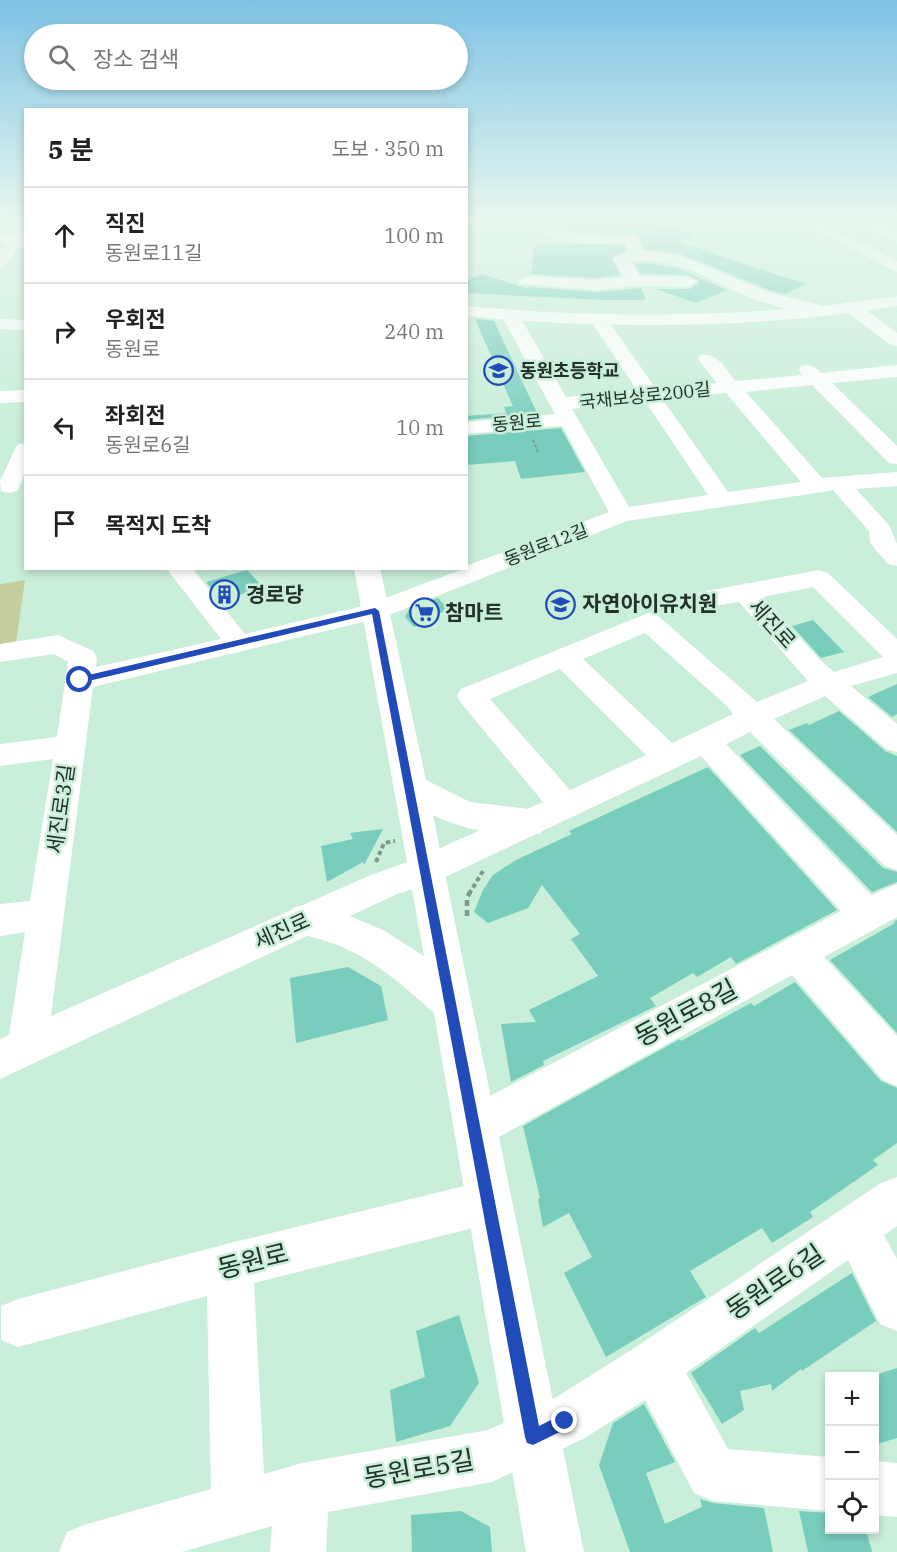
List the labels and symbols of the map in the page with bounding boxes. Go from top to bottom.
school or university icon: 동원초등학교 [483,355,515,387]
place label: 동원초등학교 [520,359,619,382]
street label: 국채보상로200길 [578,377,712,414]
street label: 동원로 [491,409,543,436]
street label: 동원로12길 [501,518,591,571]
building icon: 경로당 [209,579,241,611]
place label: 경로당 [246,580,304,608]
school or university icon: 자연아이유치원 [545,588,577,620]
place label: 자연아이유치원 [582,589,717,617]
street label: 세진로 [743,592,803,654]
supermarket icon: 참마트 [408,597,440,629]
place label: 참마트 [445,598,503,626]
route start [66,666,92,692]
street label: 세진로3길 [40,762,80,855]
street label: 세진로 [249,906,314,955]
street label: 동원로8길 [628,971,743,1053]
street label: 동원로 [214,1235,292,1285]
street label: 동원로6길 [719,1236,830,1326]
route end [551,1407,577,1433]
street label: 동원로5길 [361,1442,477,1494]

